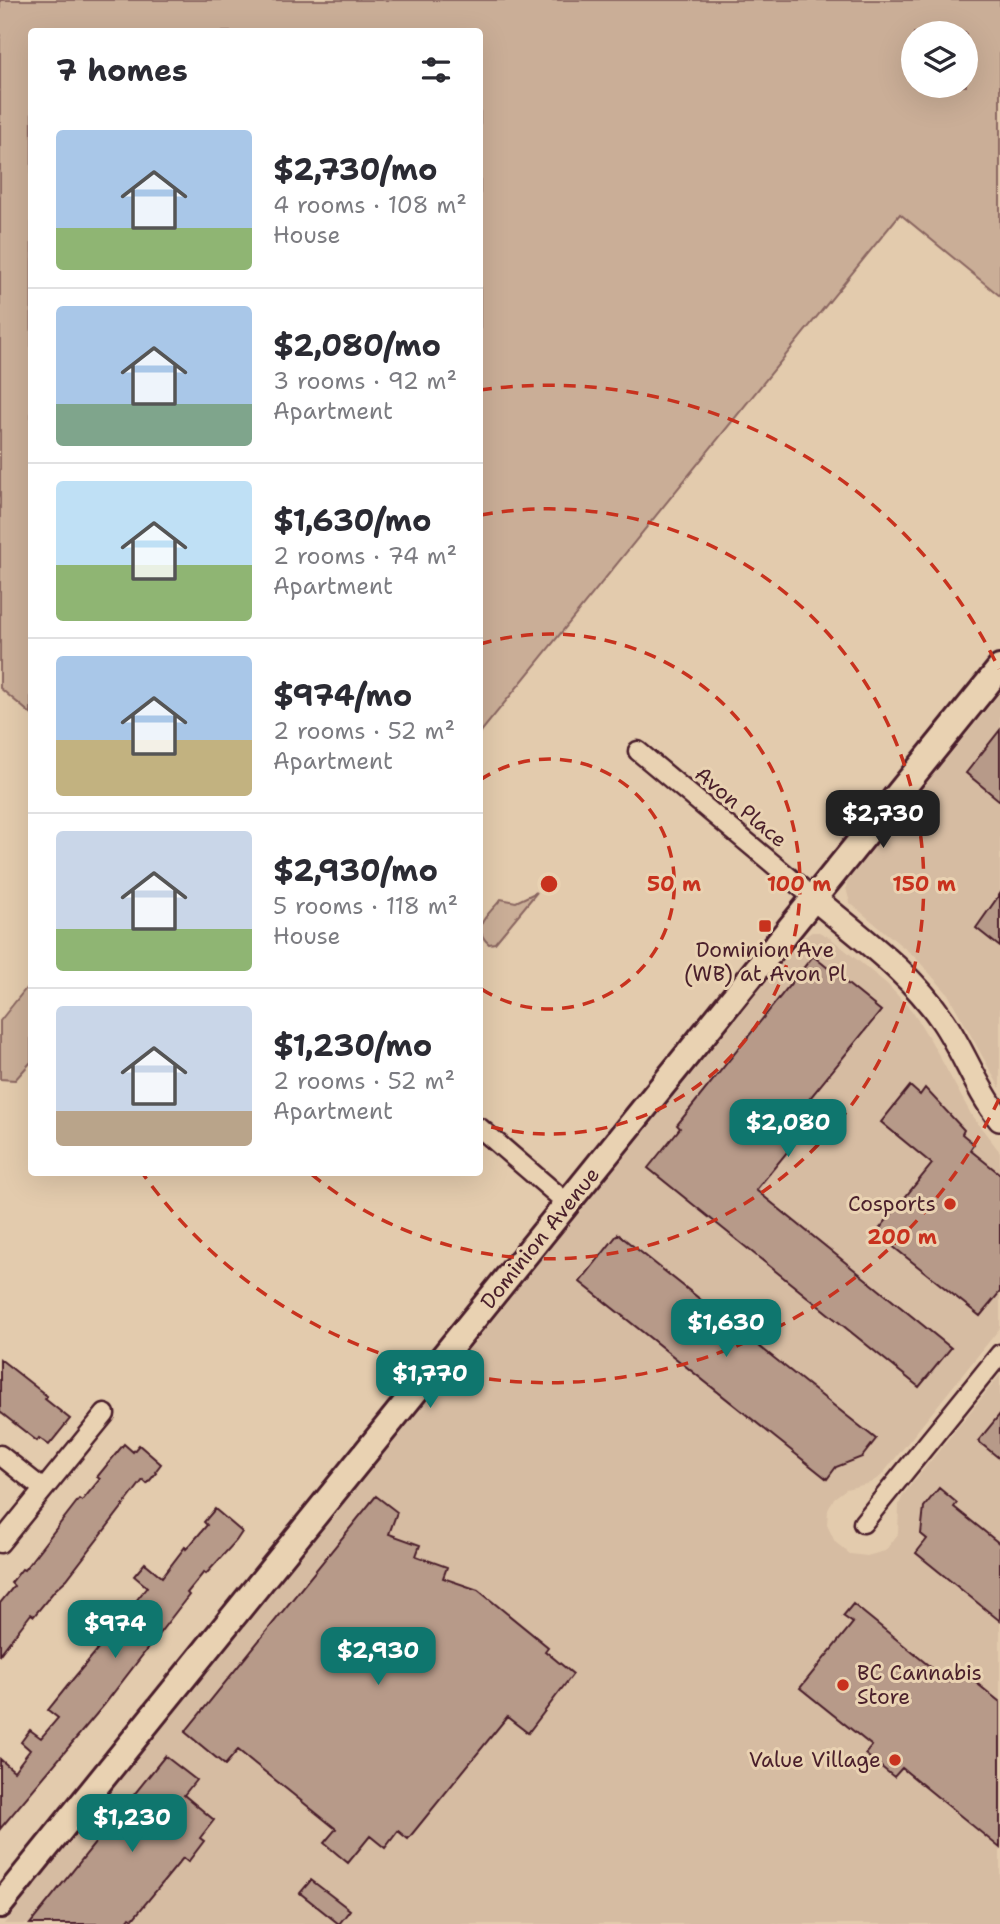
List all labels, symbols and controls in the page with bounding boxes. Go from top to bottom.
map controls [901,21,978,98]
button: layers [901,21,978,98]
text: 7 homes [56,50,188,91]
icon: filters [417,51,455,89]
text: $2,730/mo [273,149,438,190]
icon: home [112,158,196,242]
text: 4 rooms · 108 m² [273,190,467,220]
text: House [273,220,341,250]
text: $2,080/mo [273,325,441,366]
icon: home [112,334,196,418]
text: 3 rooms · 92 m² [273,366,457,396]
text: Apartment [273,396,393,426]
text: $1,630/mo [273,500,432,541]
icon: home [112,509,196,593]
text: 2 rooms · 74 m² [273,541,457,571]
text: Apartment [273,571,393,601]
text: $974/mo [273,675,412,716]
icon: home [112,684,196,768]
text: 2 rooms · 52 m² [273,716,455,746]
text: Apartment [273,746,393,776]
street label: Avon Place [689,760,793,854]
pin: $2,730 [826,790,940,850]
text: $2,730 [842,798,924,828]
text: $2,930/mo [273,850,438,891]
icon: home [112,859,196,943]
text: 50 m [647,870,701,898]
text: 100 m [767,870,831,898]
text: 150 m [892,870,956,898]
centre of rings [537,872,561,896]
text: 5 rooms · 118 m² [273,891,458,921]
marker: Dominion Ave (WB) at Avon Pl [757,918,773,934]
text: House [273,921,341,951]
place label: Dominion Ave (WB) at Avon Pl [684,936,847,988]
text: $1,230/mo [273,1025,432,1066]
icon: home [112,1034,196,1118]
text: 2 rooms · 52 m² [273,1066,455,1096]
text: Apartment [273,1096,393,1126]
pin: $2,080 [731,1100,845,1159]
text: $2,080 [745,1107,831,1137]
street label: Dominion Avenue [474,1161,606,1315]
place label: Cosports [848,1190,936,1218]
marker: Cosports [942,1196,958,1212]
text: 200 m [867,1223,937,1251]
pin: $1,630 [669,1300,783,1359]
text: $1,630 [687,1307,765,1337]
pin: $1,770 [373,1350,487,1410]
text: $1,770 [392,1358,468,1388]
pin: $974 [74,1600,156,1660]
text: $974 [84,1608,146,1638]
pin: $2,930 [321,1628,435,1687]
text: $2,930 [337,1635,419,1665]
place label: BC Cannabis Store [857,1659,982,1711]
marker: BC Cannabis Store [835,1677,851,1693]
place label: Value Village [749,1746,881,1774]
marker: Value Village [887,1752,903,1768]
pin: $1,230 [75,1794,189,1854]
text: $1,230 [93,1802,171,1832]

